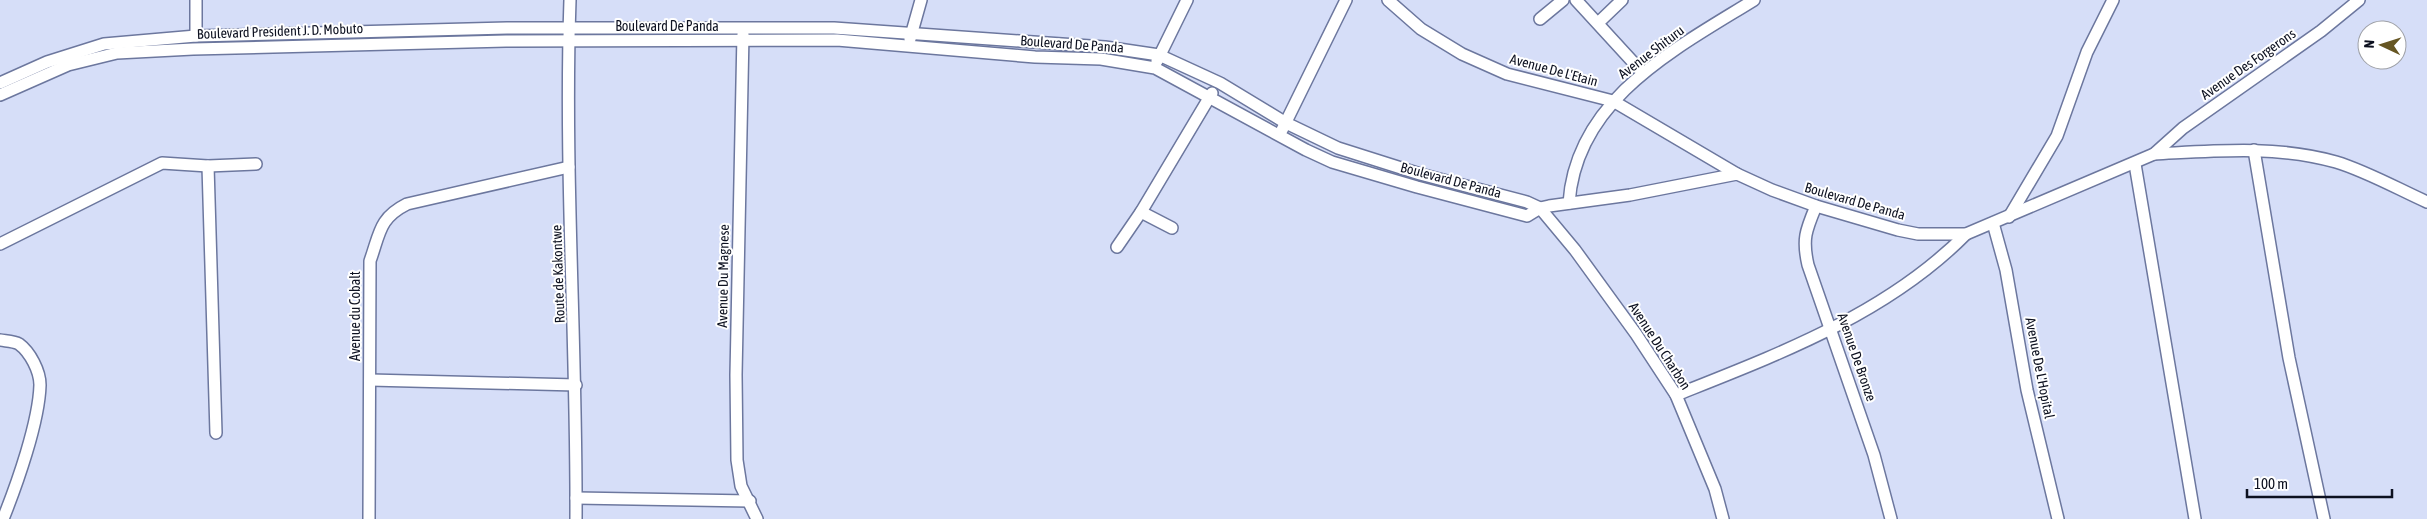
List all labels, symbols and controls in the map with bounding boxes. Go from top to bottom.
street label: Boulevard De Panda [615,18,719,34]
street label: Boulevard President J. D. Mobuto [197,20,363,42]
north arrow [2357,20,2407,70]
street label: Avenue Shituru [1615,22,1687,82]
street label: Avenue Des Forgerons [2198,25,2298,103]
street label: Boulevard De Panda [1020,32,1124,56]
text: N [2361,39,2377,49]
street label: Avenue De L'Etain [1508,51,1600,89]
street label: Boulevard De Panda [1399,159,1503,201]
street label: Boulevard De Panda [1803,179,1907,223]
street label: Avenue Du Magnese [714,224,732,328]
street label: Route de Kakontwe [548,225,568,323]
street label: Avenue du Cobalt [347,271,363,361]
street label: Avenue Du Charbon [1626,299,1694,393]
street label: Avenue De Bronze [1834,311,1880,403]
street label: Avenue De L'Hopital [2022,316,2058,420]
scale bar [2247,466,2392,498]
text: 100 m [2254,475,2288,492]

